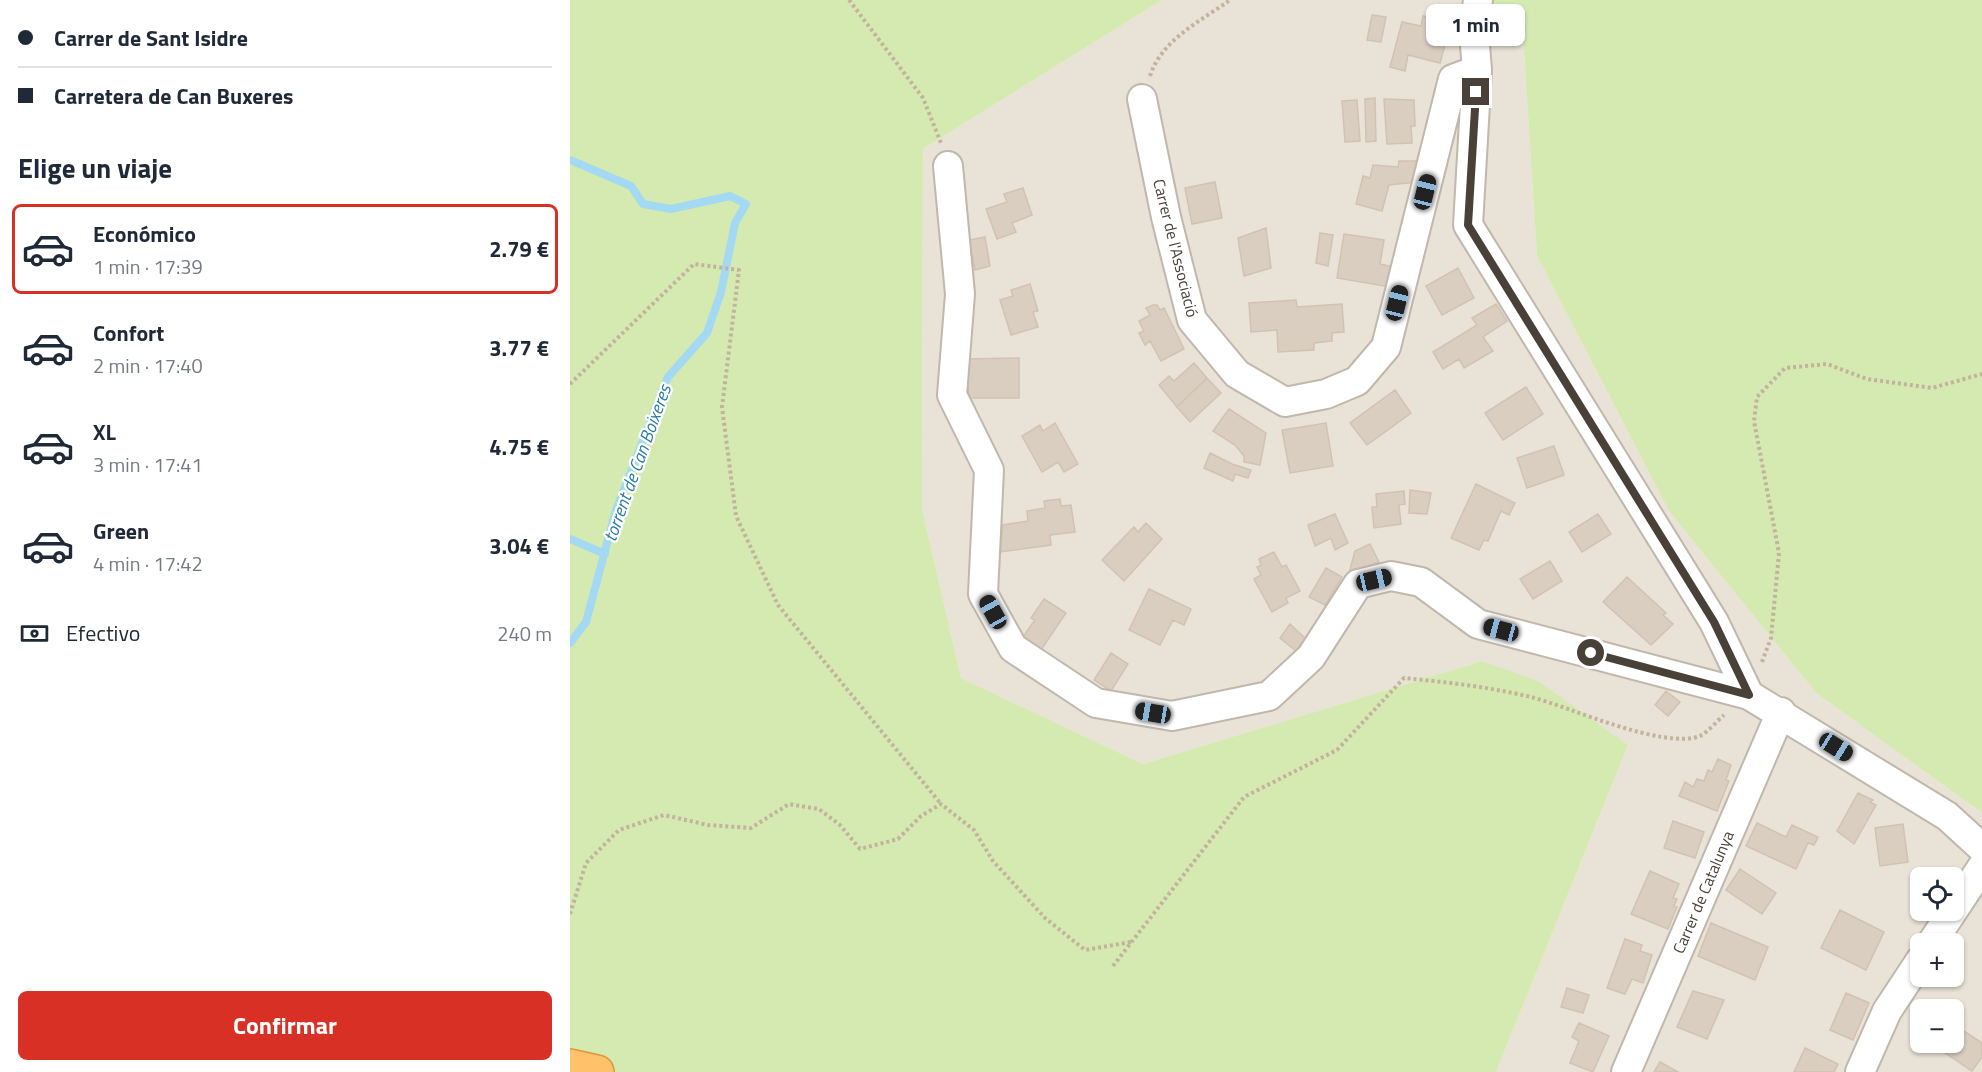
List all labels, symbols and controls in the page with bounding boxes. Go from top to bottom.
callout: 1 min [1426,5,1526,47]
text: 1 min [1451,9,1500,40]
text: Carrer de Sant Isidre [54,21,248,55]
route end [1462,78,1489,105]
text: Carretera de Can Buxeres [54,79,293,113]
text: Elige un viaje [18,147,172,188]
car [1412,172,1438,212]
street label: Carrer de l'Associació [1147,176,1205,320]
text: Económico [93,217,196,251]
icon: car [21,222,75,276]
text: 2.79 € [489,232,549,266]
text: 1 min · 17:39 [93,251,203,282]
car [1384,283,1410,323]
text: Confort [93,316,164,350]
icon: car [21,321,75,375]
text: 3.77 € [489,331,549,365]
text: 2 min · 17:40 [93,350,203,381]
water label: torrent de Can Boixeres [596,380,678,545]
text: XL [93,415,116,449]
icon: car [21,420,75,474]
text: 4.75 € [489,430,549,464]
text: 3 min · 17:41 [93,449,203,480]
text: Green [93,514,149,548]
icon: car [21,519,75,573]
text: 3.04 € [489,529,549,563]
text: 4 min · 17:42 [93,548,203,579]
car [1354,567,1394,593]
car [976,592,1010,632]
text: Efectivo [66,616,140,650]
icon: cash [18,617,51,650]
car [1481,617,1521,643]
text: 240 m [497,618,552,649]
route start [1577,639,1604,666]
car [1134,701,1172,725]
car [1816,730,1856,764]
street label: Carrer de Catalunya [1666,827,1740,957]
map controls [1910,867,1964,1053]
button: locate [1910,867,1964,921]
button: + [1910,933,1964,987]
button: Confirmar [18,991,552,1060]
button: − [1910,999,1964,1053]

